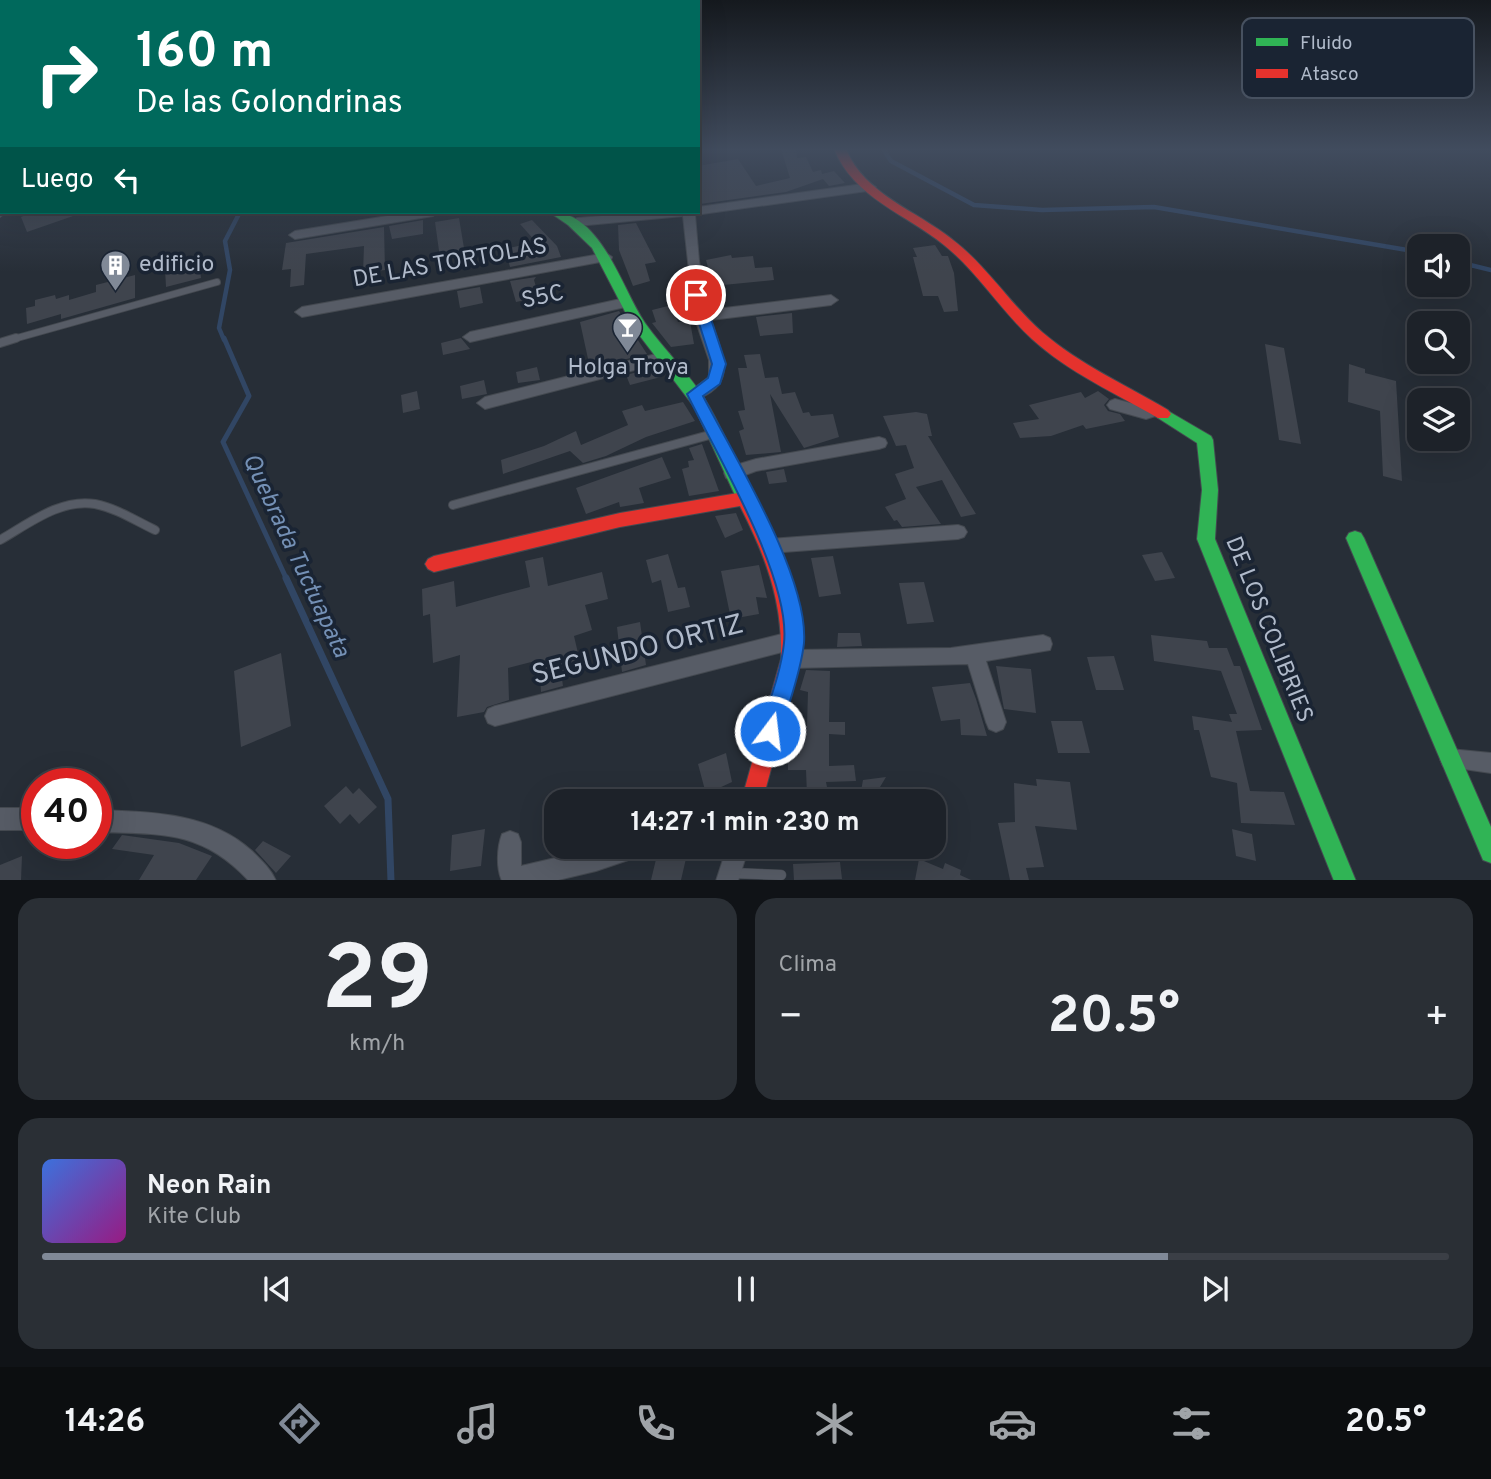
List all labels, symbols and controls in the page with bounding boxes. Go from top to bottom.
legend [1242,18,1474,98]
text: 160 m [136,23,273,85]
icon: right [21,28,112,119]
text: Fluido [1300,32,1352,56]
text: Atasco [1300,63,1359,87]
text: De las Golondrinas [136,84,403,124]
icon: left [108,161,146,199]
text: Luego [21,164,94,197]
street label: DE LAS TORTOLAS [351,233,549,295]
map controls [1407,234,1470,451]
button: sound [1407,234,1470,297]
building icon: edificio [99,248,133,292]
place label: edificio [139,251,214,280]
pin [666,265,726,325]
icon: arrive [677,276,715,314]
street label: S5C [519,279,567,317]
bar icon: Holga Troya [611,310,645,354]
button: search [1407,311,1470,374]
place label: Holga Troya [568,354,689,383]
button: layers [1407,388,1470,451]
water label: Quebrada Tuctuapata [235,449,356,663]
street label: DE LOS COLIBRIES [1217,533,1319,727]
street label: SEGUNDO ORTIZ [528,607,748,695]
position arrow [733,694,807,768]
speed limit sign: 40 [21,768,112,859]
text: 14:27 · 1 min · 230 m [631,807,859,840]
text: 29 [321,927,433,1042]
text: Clima [779,951,837,980]
text: 20.5° [1048,985,1180,1051]
text: − [779,994,803,1043]
text: + [1424,994,1449,1043]
text: km/h [349,1030,405,1059]
text: Neon Rain [147,1170,272,1203]
text: Kite Club [147,1203,241,1232]
icon: previous [258,1270,296,1308]
icon: pause [727,1270,765,1308]
icon: next [1196,1270,1234,1308]
icon: directions [275,1399,324,1448]
icon: music [453,1399,502,1448]
icon: phone [631,1399,680,1448]
icon: climate [810,1399,859,1448]
icon: car [988,1399,1037,1448]
icon: filters [1167,1399,1216,1448]
text: 14:26 [65,1403,145,1443]
text: 20.5° [1345,1403,1426,1443]

